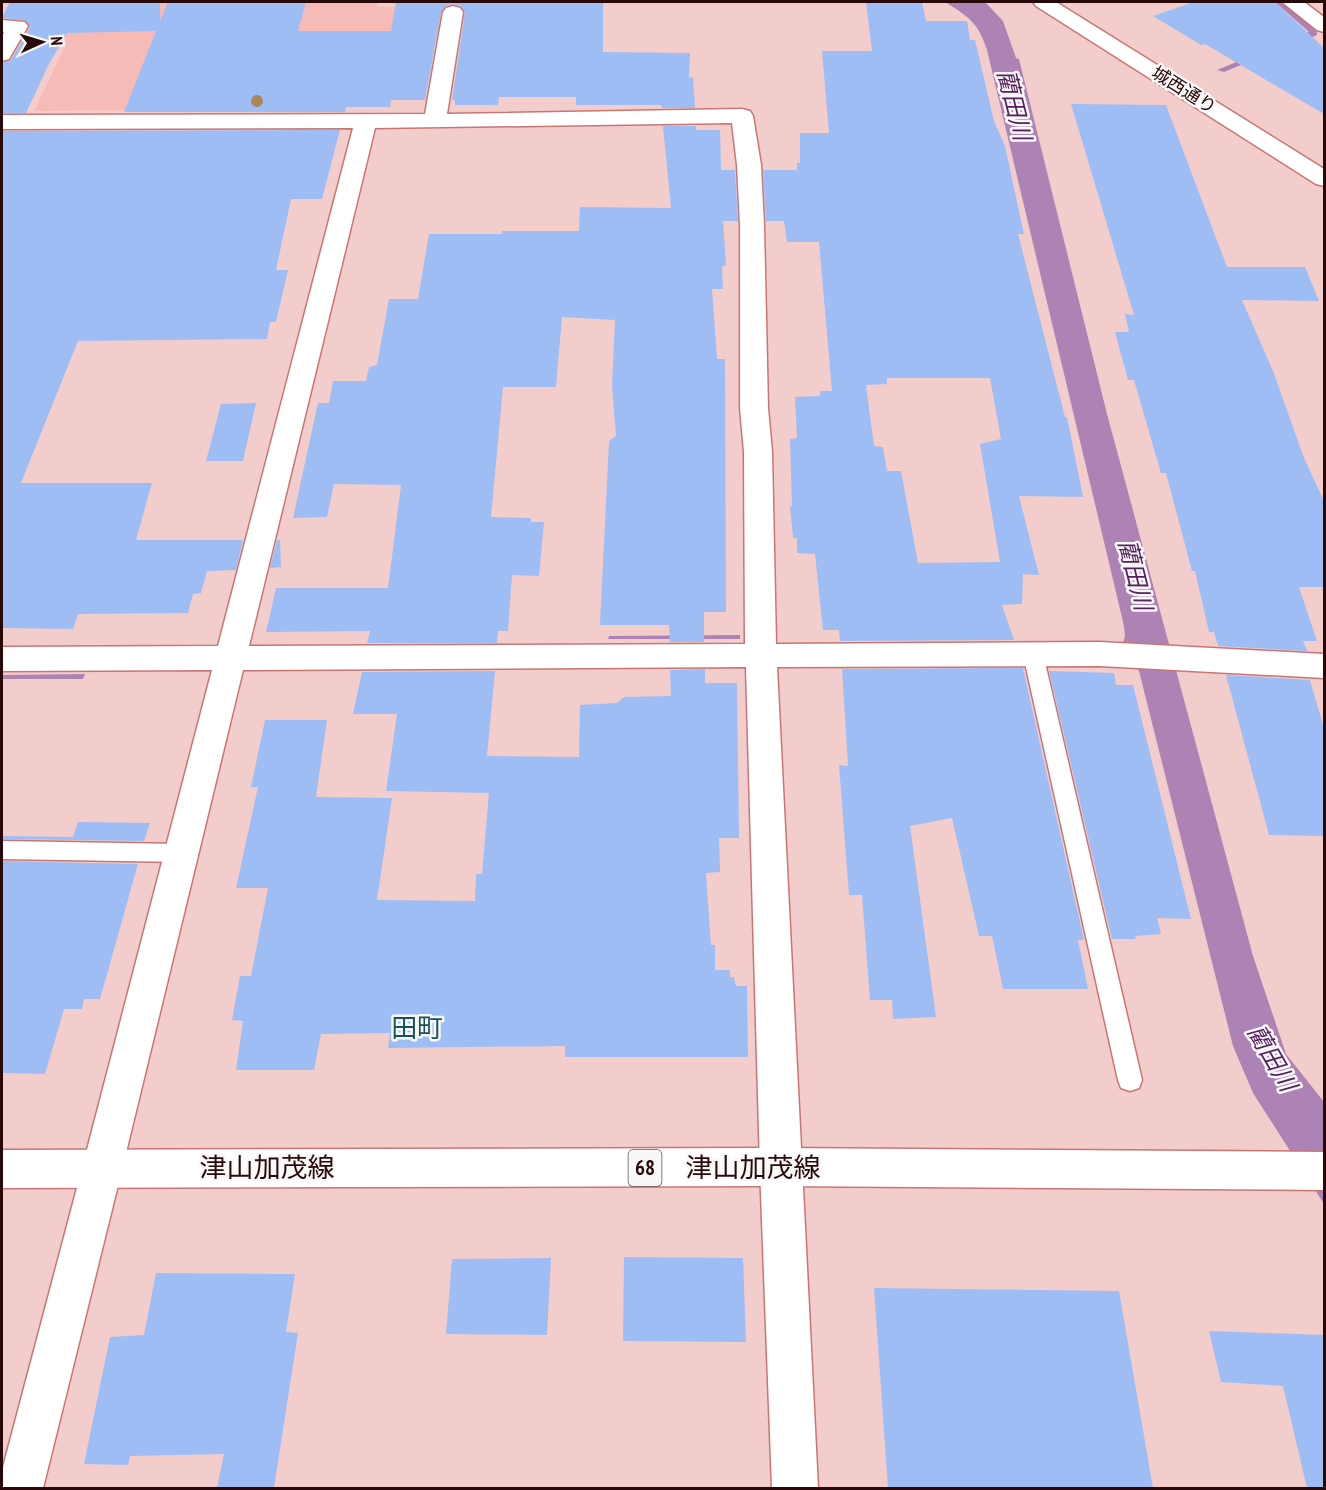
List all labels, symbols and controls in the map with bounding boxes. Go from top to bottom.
north arrow [12,12,72,72]
text: N [47,36,67,46]
street label: 城西通り [1148,61,1221,118]
water label: 藺田川 [991,66,1039,146]
water label: 藺田川 [1112,536,1160,616]
district label: 田町 [391,1011,443,1044]
water label: 藺田川 [1241,1019,1305,1099]
street label: 津山加茂線 [200,1150,335,1184]
road number: 68 [628,1150,662,1186]
street label: 津山加茂線 [686,1150,821,1184]

